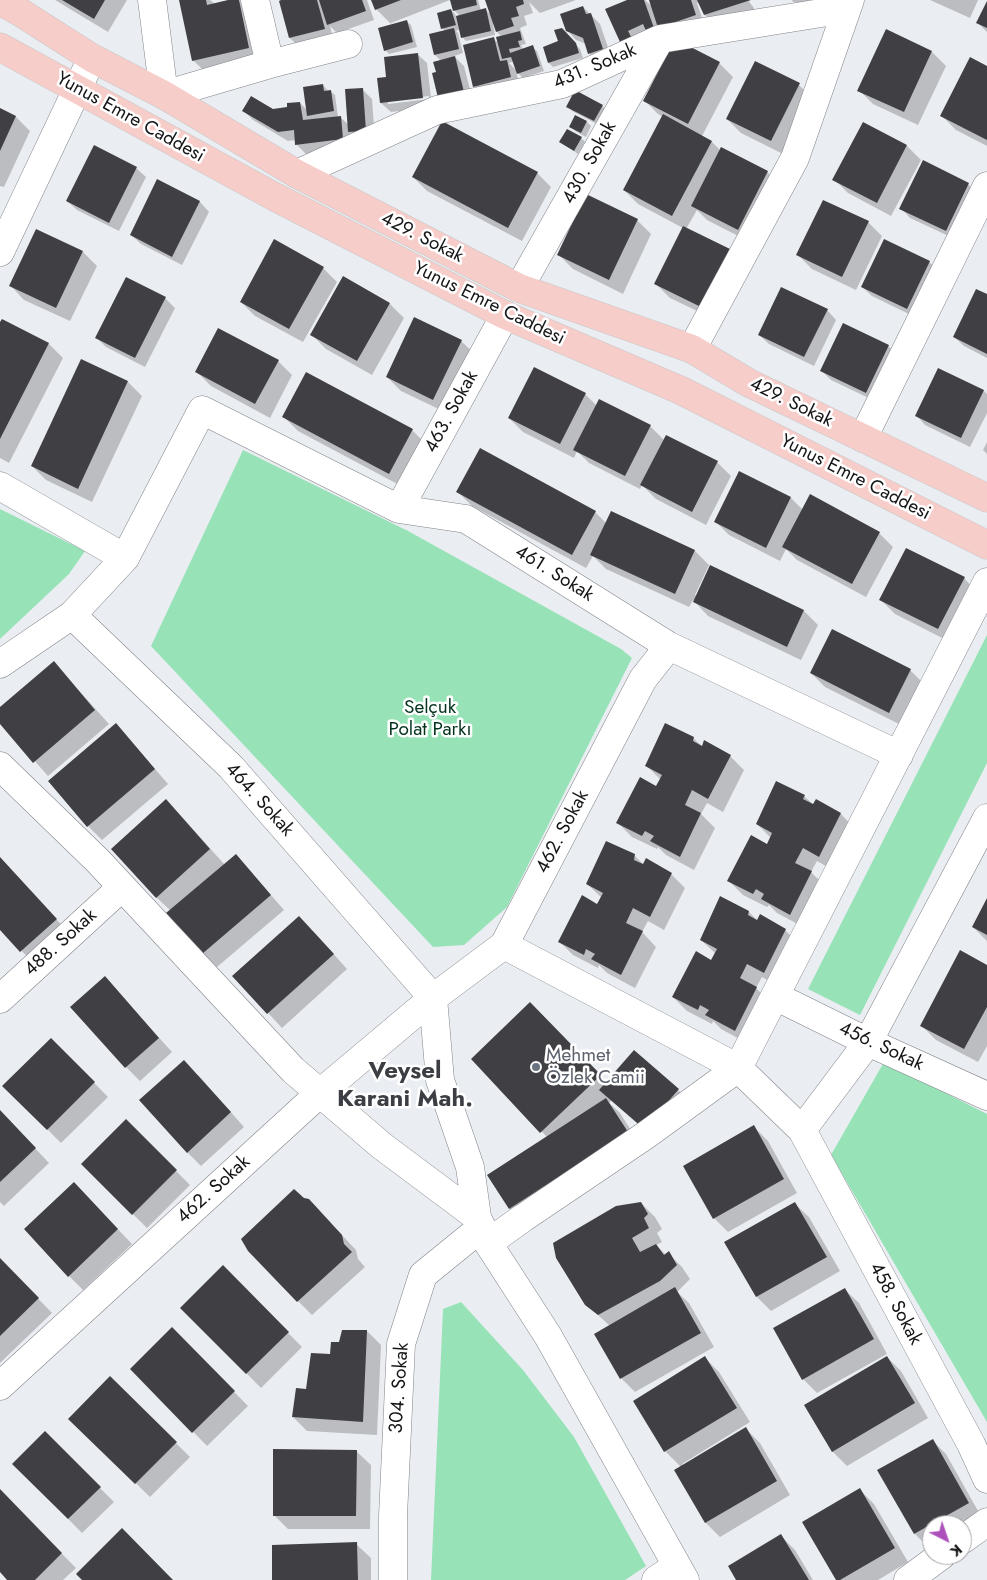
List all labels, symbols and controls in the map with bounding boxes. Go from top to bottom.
street label: 431. Sokak [550,39,640,95]
street label: Yunus Emre Caddesi [52,68,208,168]
street label: 430. Sokak [558,118,622,208]
street label: 429. Sokak [377,208,467,268]
street label: Yunus Emre Caddesi [410,257,568,351]
street label: 463. Sokak [420,367,484,457]
street label: 429. Sokak [746,373,836,433]
street label: Yunus Emre Caddesi [776,430,934,526]
street label: 461. Sokak [510,541,598,607]
park label: Selçuk Polat Parkı [389,697,471,741]
street label: 464. Sokak [220,759,298,841]
street label: 462. Sokak [532,787,594,877]
street label: 488. Sokak [20,905,102,981]
street label: 456. Sokak [835,1017,927,1077]
place label: Mehmet Özlek Camii [546,1045,645,1089]
district label: Veysel Karani Mah. [337,1058,473,1114]
marker: Mehmet Özlek Camii [530,1061,542,1073]
street label: 462. Sokak [173,1151,255,1229]
street label: 458. Sokak [864,1259,926,1349]
street label: 304. Sokak [385,1342,415,1434]
north arrow [922,1515,972,1565]
text: K [946,1540,966,1561]

